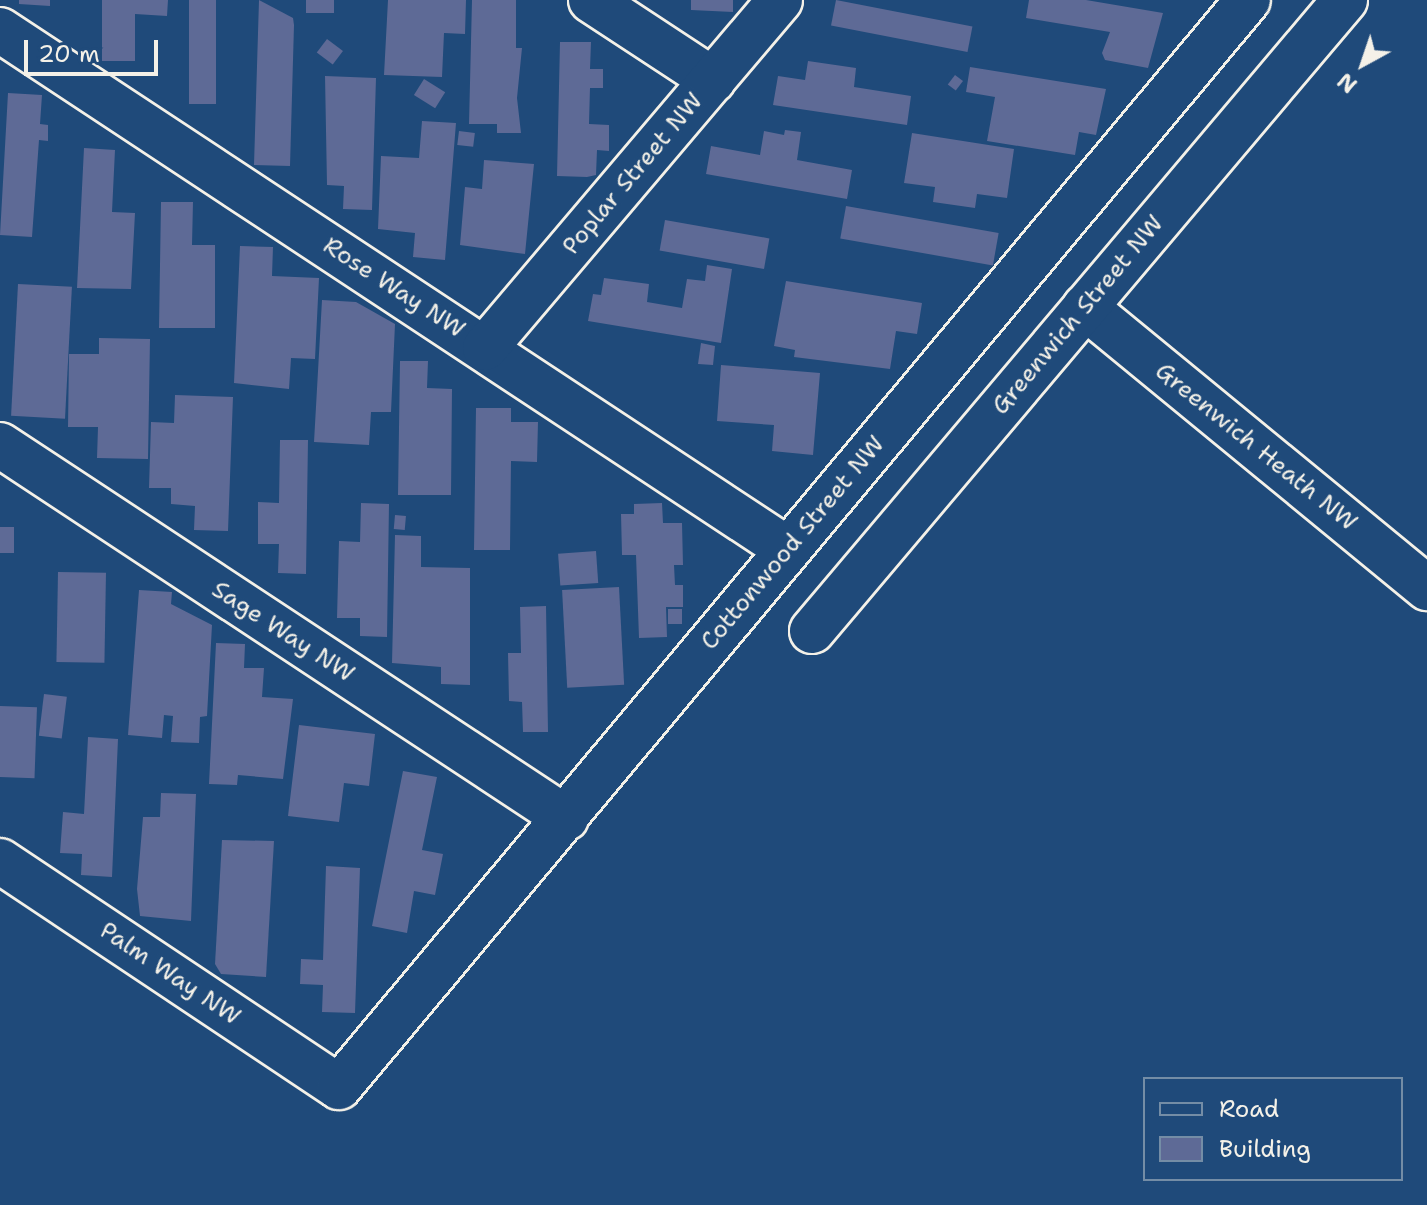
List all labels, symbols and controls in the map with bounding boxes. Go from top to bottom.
scale bar [28,24,162,74]
north arrow [1323,24,1403,104]
text: 20 m [38,38,100,70]
text: N [1331,66,1363,99]
street label: Poplar Street NW [557,87,709,261]
street label: Greenwich Street NW [986,209,1170,421]
street label: Rose Way NW [318,231,470,345]
street label: Greenwich Heath NW [1149,357,1363,537]
street label: Cottonwood Street NW [695,430,891,656]
street label: Sage Way NW [206,575,360,689]
street label: Palm Way NW [94,916,246,1032]
legend [1143,1077,1403,1181]
text: Road [1219,1093,1279,1125]
text: Building [1219,1133,1311,1165]

